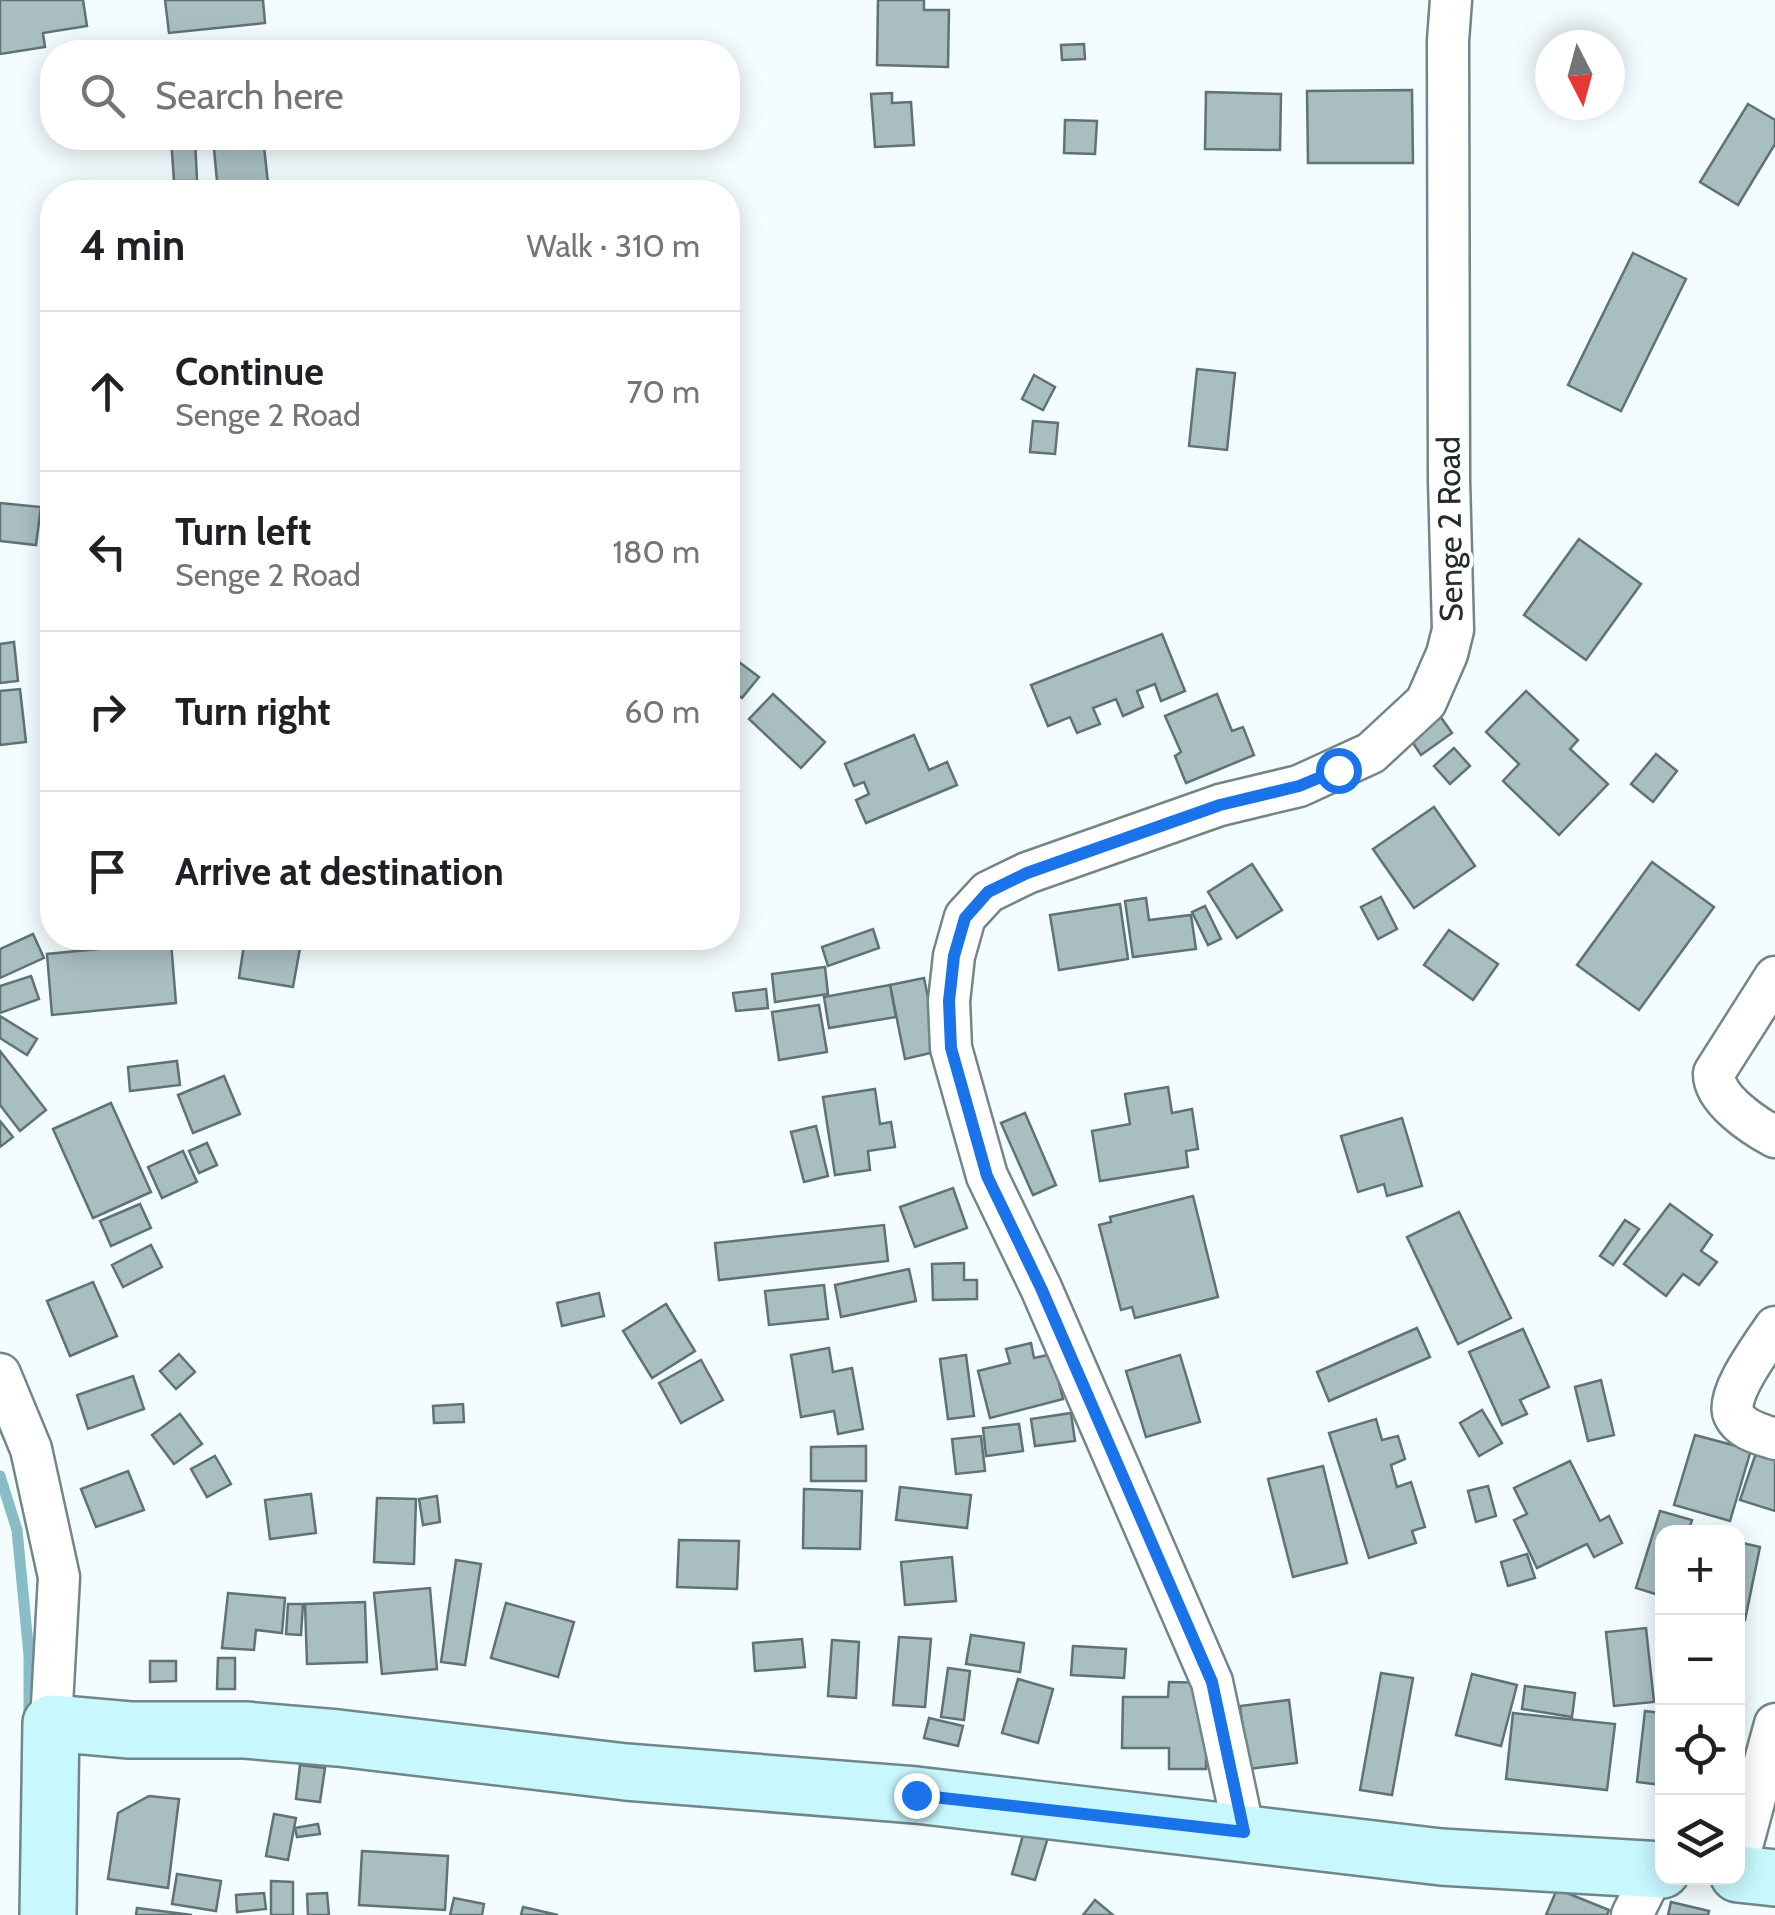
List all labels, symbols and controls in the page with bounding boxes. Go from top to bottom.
north arrow [1535,30,1625,120]
search box [40,40,740,150]
icon: search [75,68,130,123]
text: Search here [155,72,344,119]
text: 4 min [80,219,185,271]
text: Walk · 310 m [526,226,700,265]
text: Continue [175,348,324,395]
icon: ahead [80,364,135,419]
text: 70 m [627,372,700,411]
text: Senge 2 Road [175,395,361,434]
street label: Senge 2 Road [1428,436,1471,622]
text: Turn left [175,508,311,555]
icon: left [80,524,135,579]
text: 180 m [613,532,700,571]
text: Senge 2 Road [175,555,361,594]
icon: right [80,684,135,739]
text: Turn right [175,688,331,735]
text: 60 m [624,692,700,731]
route start [1316,748,1362,794]
icon: arrive [80,844,135,899]
text: Arrive at destination [175,848,504,895]
map controls [1655,1525,1745,1885]
button: + [1655,1525,1745,1615]
button: − [1655,1615,1745,1705]
button: locate [1655,1705,1745,1795]
route end [894,1773,940,1819]
button: layers [1655,1795,1745,1885]

